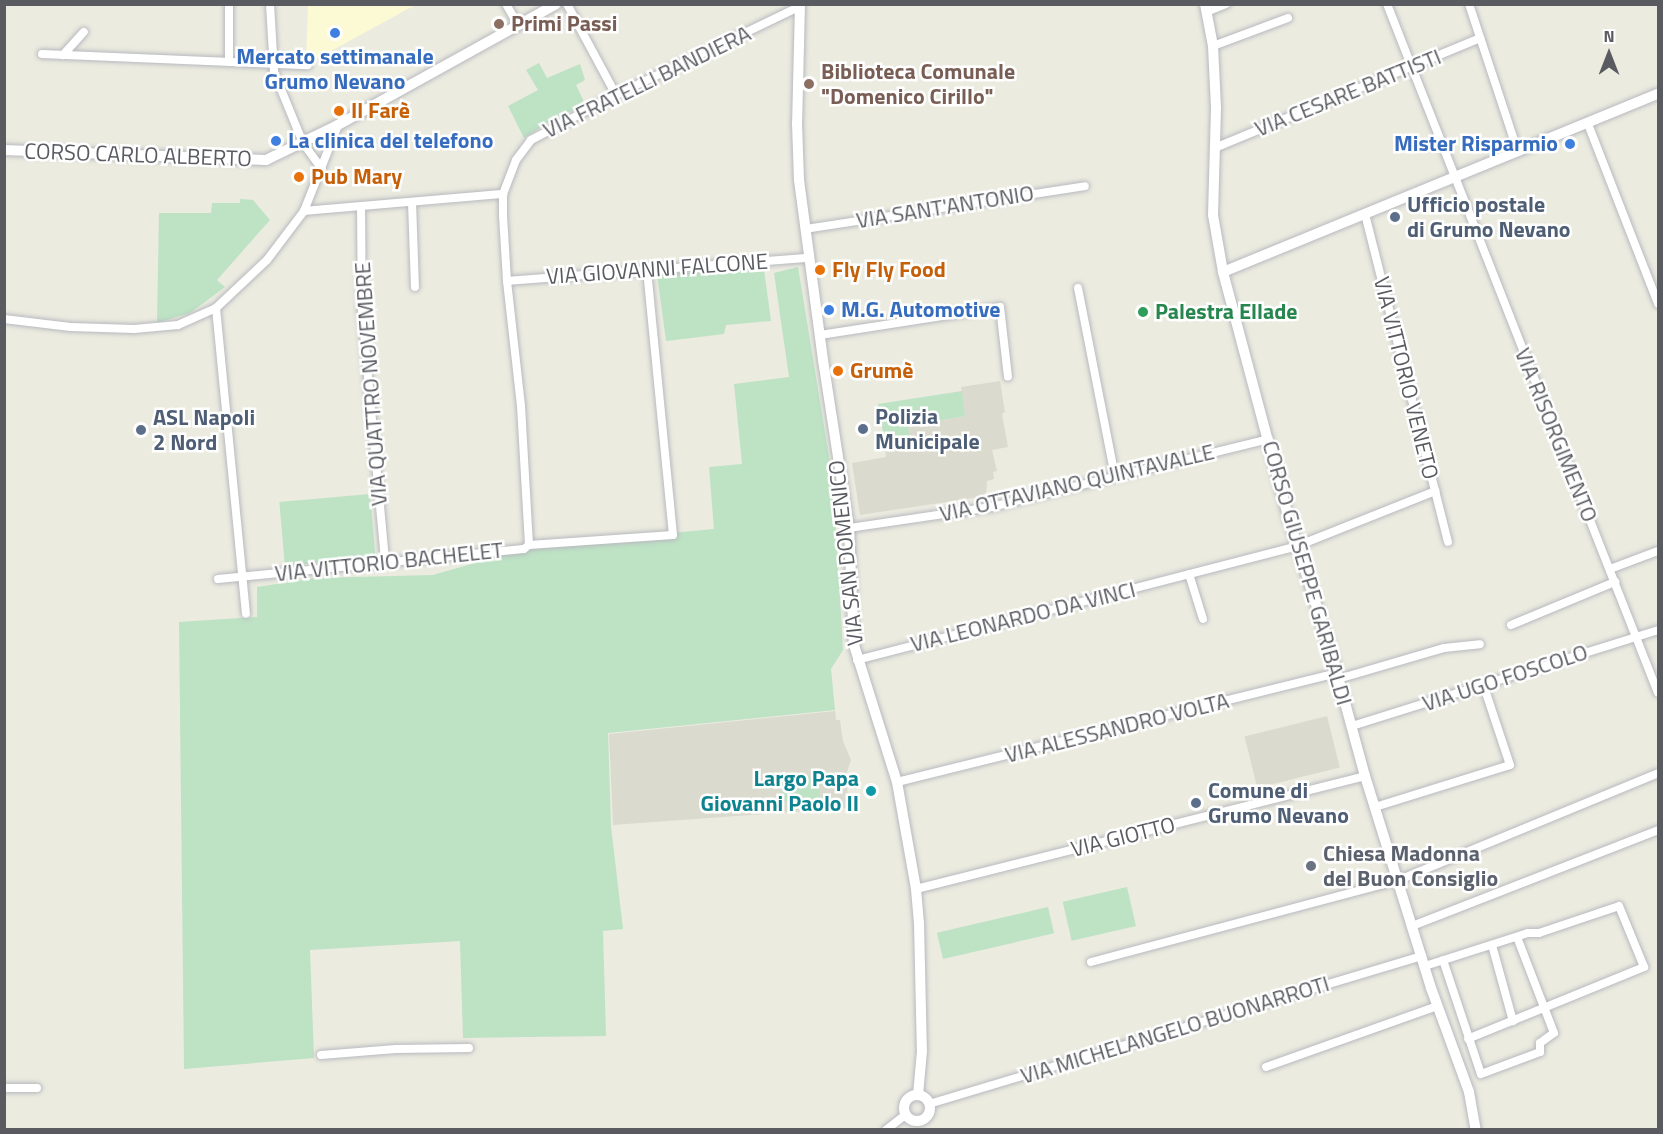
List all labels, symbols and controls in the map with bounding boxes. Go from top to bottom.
place label: Primi Passi [511,11,617,37]
marker: Primi Passi [492,17,506,31]
street label: VIA FRATELLI BANDIERA [539,20,755,144]
north arrow [1579,24,1639,84]
text: N [1603,24,1615,48]
marker: Mercato settimanale Grumo Nevano [328,26,342,40]
place label: Mercato settimanale Grumo Nevano [236,43,434,94]
street label: VIA CESARE BATTISTI [1251,44,1445,142]
place label: Biblioteca Comunale "Domenico Cirillo" [821,58,1015,110]
marker: Biblioteca Comunale "Domenico Cirillo" [802,77,816,91]
place label: Il Farè [351,98,410,124]
marker: Il Farè [332,104,346,118]
place label: La clinica del telefono [288,128,493,154]
place label: Mister Risparmio [1394,131,1558,157]
marker: La clinica del telefono [269,134,283,148]
marker: Mister Risparmio [1563,137,1577,151]
street label: CORSO CARLO ALBERTO [24,138,252,172]
place label: Pub Mary [311,164,402,190]
marker: Pub Mary [292,170,306,184]
street label: VIA SANT'ANTONIO [854,180,1036,234]
place label: Ufficio postale di Grumo Nevano [1407,191,1571,242]
marker: Ufficio postale di Grumo Nevano [1388,210,1402,224]
street label: VIA GIOVANNI FALCONE [545,248,769,290]
place label: Fly Fly Food [832,257,946,283]
street label: VIA QUATTRO NOVEMBRE [349,261,393,507]
marker: Fly Fly Food [813,263,827,277]
street label: VIA VITTORIO VENETO [1368,274,1444,482]
place label: M.G. Automotive [841,297,1000,323]
place label: Palestra Ellade [1155,299,1298,325]
marker: M.G. Automotive [822,303,836,317]
marker: Palestra Ellade [1136,305,1150,319]
street label: VIA RISORGIMENTO [1509,344,1603,526]
place label: Grumè [850,358,913,384]
marker: Grumè [831,364,845,378]
place label: Polizia Municipale [875,403,980,454]
place label: ASL Napoli 2 Nord [153,404,255,456]
marker: Polizia Municipale [856,422,870,436]
marker: ASL Napoli 2 Nord [134,423,148,437]
street label: CORSO GIUSEPPE GARIBALDI [1257,438,1357,708]
street label: VIA OTTAVIANO QUINTAVALLE [937,439,1217,527]
street label: VIA SAN DOMENICO [823,459,869,647]
street label: VIA VITTORIO BACHELET [274,537,504,587]
street label: VIA LEONARDO DA VINCI [908,576,1138,658]
street label: VIA UGO FOSCOLO [1419,639,1591,717]
street label: VIA ALESSANDRO VOLTA [1002,687,1232,769]
place label: Largo Papa Giovanni Paolo II [701,765,859,816]
place label: Comune di Grumo Nevano [1208,777,1349,828]
marker: Largo Papa Giovanni Paolo II [864,784,878,798]
marker: Comune di Grumo Nevano [1189,796,1203,810]
street label: VIA GIOTTO [1068,811,1178,863]
place label: Chiesa Madonna del Buon Consiglio [1323,840,1498,891]
marker: Chiesa Madonna del Buon Consiglio [1304,859,1318,873]
street label: VIA MICHELANGELO BUONARROTI [1018,970,1332,1090]

